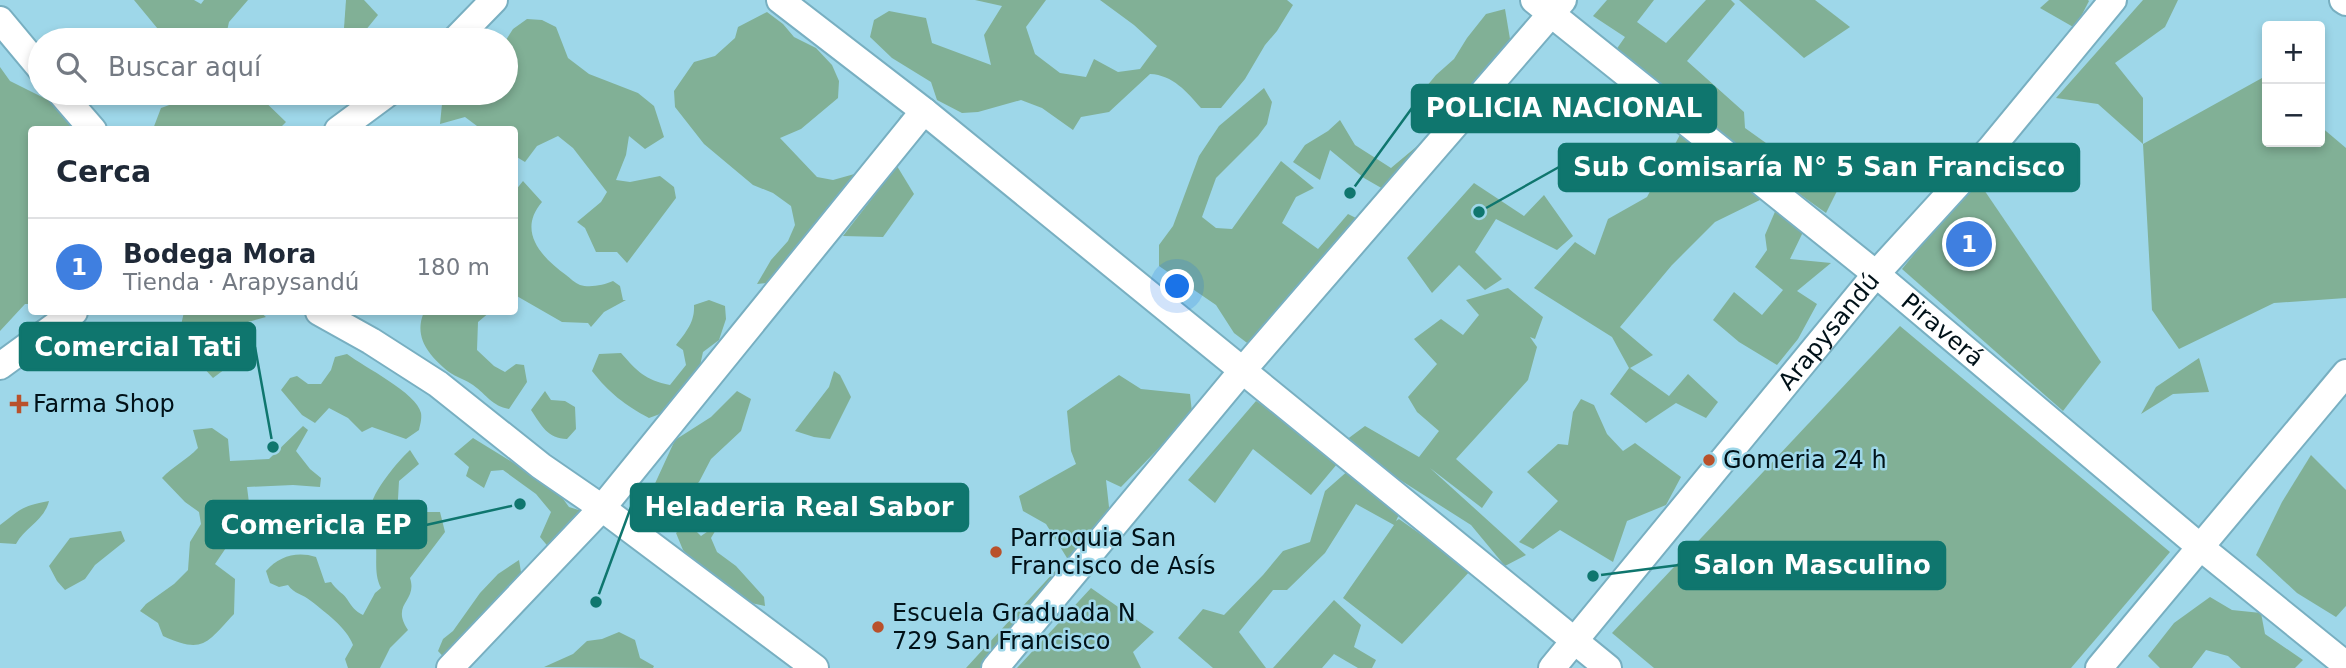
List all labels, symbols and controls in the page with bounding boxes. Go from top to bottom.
map controls [2262,21,2325,147]
button: + [2262,21,2325,84]
search box [28,28,518,105]
icon: search [52,48,90,86]
text: Buscar aquí [108,52,261,82]
button: − [2262,84,2325,147]
callout: POLICIA NACIONAL [1412,85,1716,132]
text: POLICIA NACIONAL [1426,93,1702,123]
callout: Sub Comisaría N° 5 San Francisco [1559,144,2079,191]
text: Sub Comisaría N° 5 San Francisco [1573,152,2065,182]
text: Cerca [56,154,151,189]
pin: 1 [1946,218,1992,270]
text: Bodega Mora [123,239,316,269]
text: 1 [71,254,87,280]
text: 180 m [416,254,490,280]
street label: Arapysandú [1773,267,1885,395]
text: Tienda · Arapysandú [123,269,359,295]
your location [1160,269,1194,303]
street label: Piraverá [1896,287,1989,372]
callout: Comercial Tati [20,323,255,370]
text: Comercial Tati [34,332,242,362]
place label: Farma Shop [33,390,175,418]
marker: Farma Shop [11,396,27,412]
place label: Gomeria 24 h [1723,446,1887,474]
marker: Gomeria 24 h [1701,452,1717,468]
callout: Heladeria Real Sabor [631,484,968,531]
text: Heladeria Real Sabor [644,492,954,522]
callout: Comericla EP [206,501,426,548]
text: Comericla EP [220,510,412,540]
place label: Parroquia San Francisco de Asís [1010,524,1215,580]
callout: Salon Masculino [1679,542,1945,589]
marker: Parroquia San Francisco de Asís [988,544,1004,560]
text: Salon Masculino [1693,550,1931,580]
place label: Escuela Graduada N 729 San Francisco [892,599,1136,655]
marker: Escuela Graduada N 729 San Francisco [870,619,886,635]

